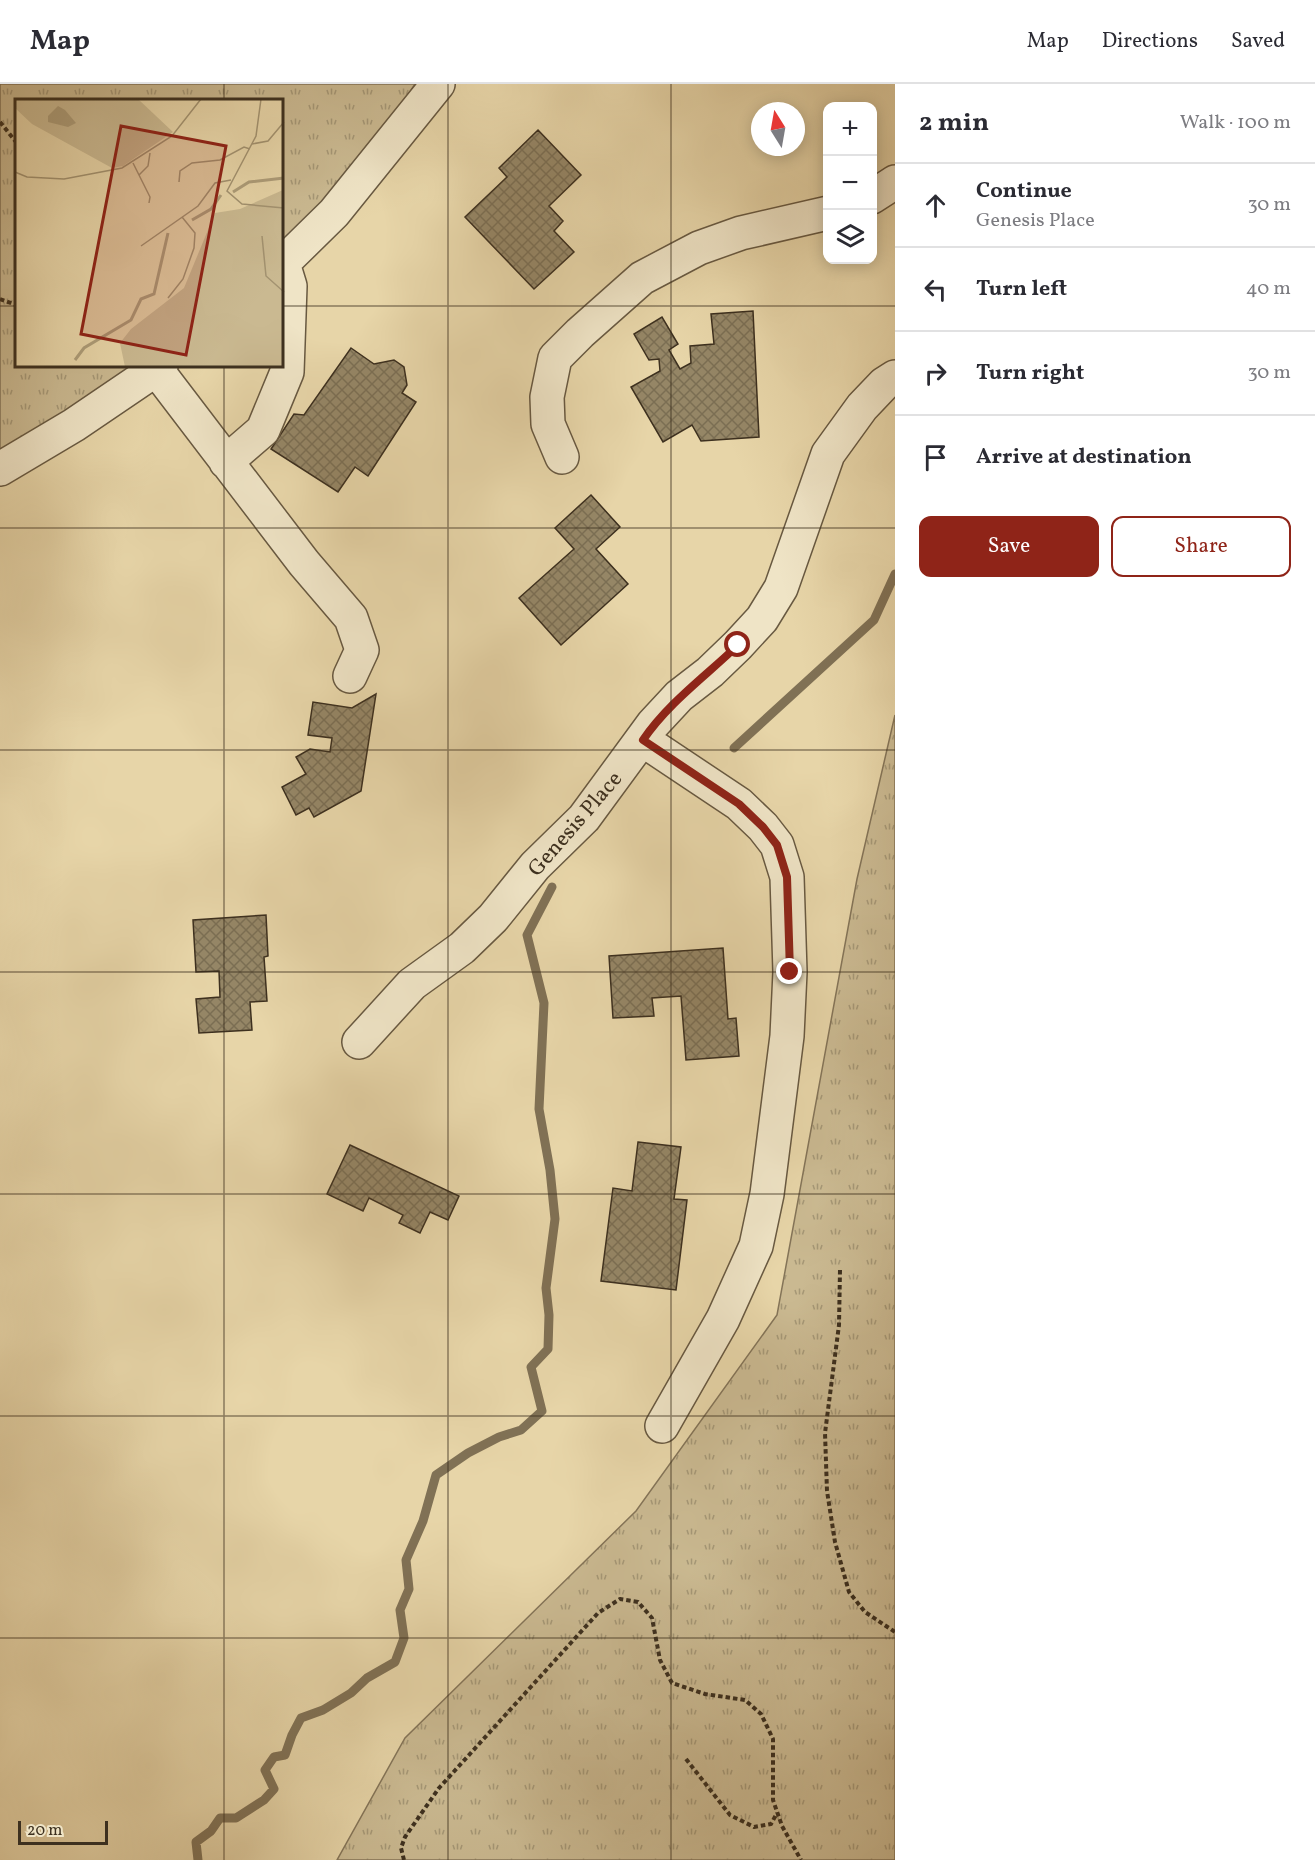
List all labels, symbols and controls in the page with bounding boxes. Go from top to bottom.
text: Map [30,22,90,61]
text: Map [1027,27,1069,56]
text: Directions [1102,27,1198,56]
text: Saved [1231,27,1285,56]
inset map [15,99,284,368]
north arrow [751,102,805,156]
map controls [823,102,877,264]
button: + [823,102,877,156]
text: 2 min [919,105,989,141]
text: Walk · 100 m [1180,109,1291,137]
button: − [823,156,877,210]
text: Continue [976,176,1072,207]
icon: ahead [919,189,952,222]
text: 30 m [1247,191,1291,219]
text: Genesis Place [976,207,1095,235]
button: layers [823,210,877,264]
icon: left [919,273,952,306]
text: Turn left [976,274,1067,305]
text: 40 m [1246,275,1291,303]
icon: right [919,357,952,390]
text: Turn right [976,358,1084,389]
text: 30 m [1247,359,1291,387]
icon: arrive [919,441,952,474]
text: Arrive at destination [976,442,1192,473]
button: Save [919,516,1099,577]
button: Share [1111,516,1291,577]
route start [724,631,750,657]
street label: Genesis Place [521,765,630,884]
route end [776,958,802,984]
scale bar [18,1818,108,1846]
text: 20 m [27,1820,62,1842]

